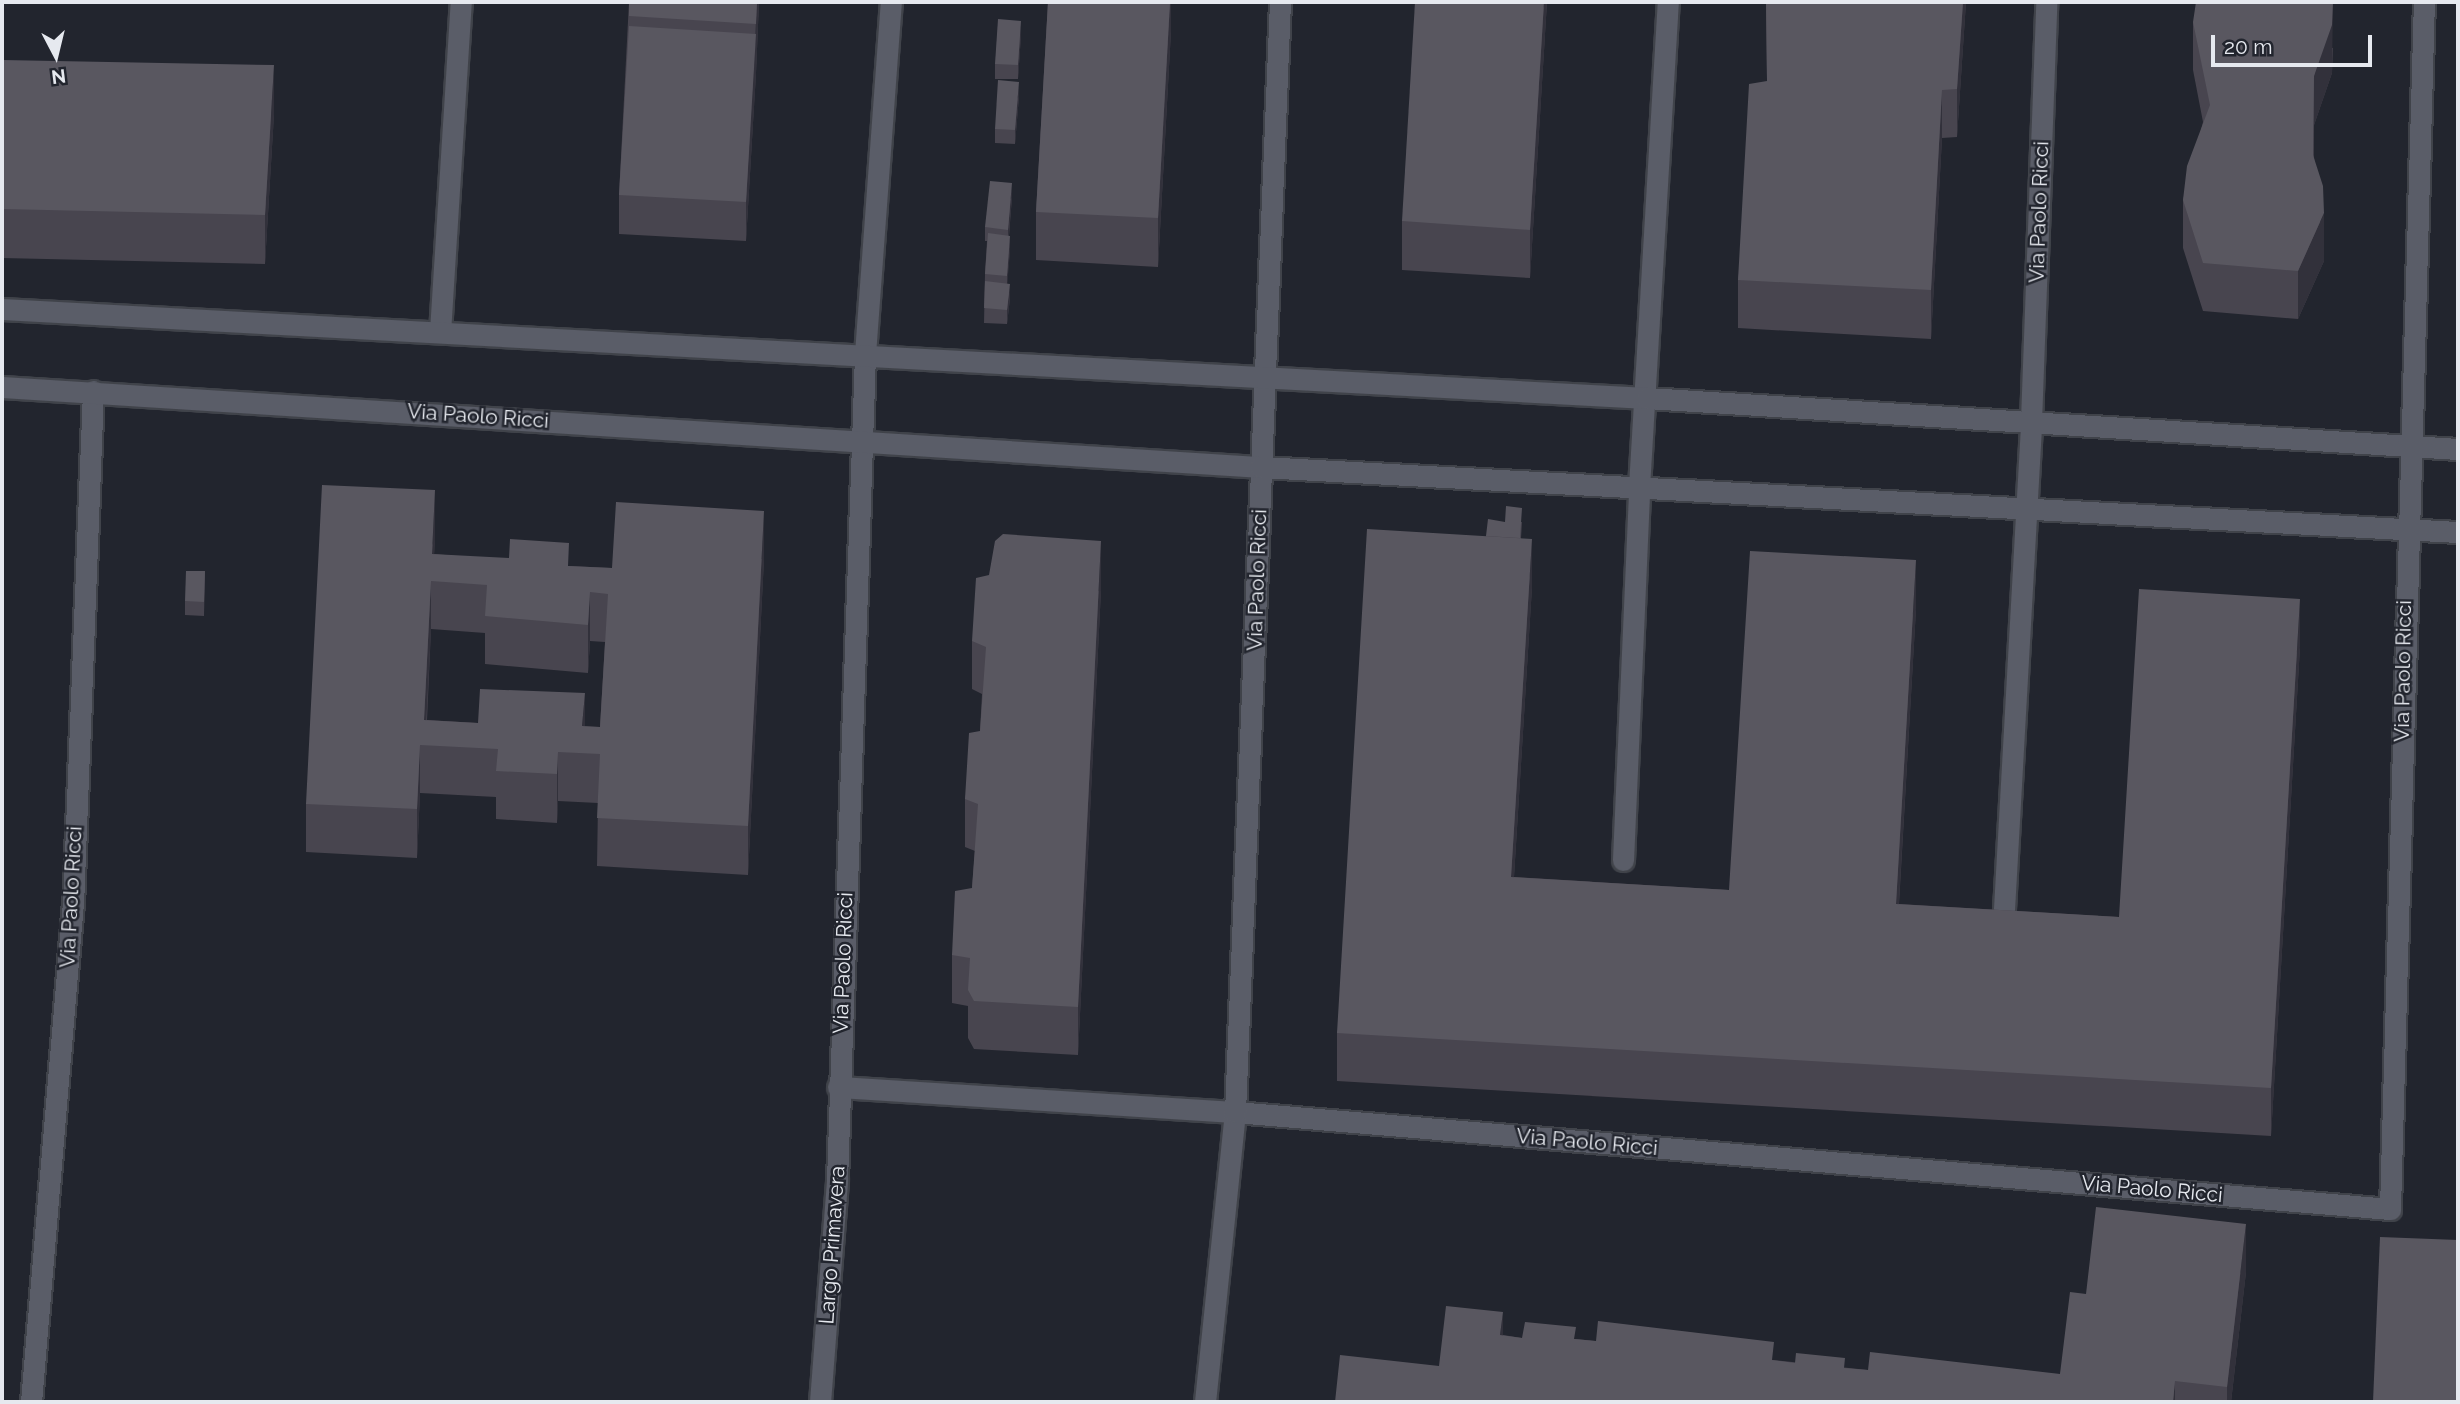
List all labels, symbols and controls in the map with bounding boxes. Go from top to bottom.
north arrow [21,21,91,91]
scale bar [2215,21,2376,65]
text: 20 m [2224,34,2272,59]
text: N [50,65,67,89]
street label: Via Paolo Ricci [2024,141,2054,283]
street label: Via Paolo Ricci [406,398,550,434]
street label: Via Paolo Ricci [1242,509,1272,651]
street label: Via Paolo Ricci [2389,600,2417,742]
street label: Via Paolo Ricci [55,826,87,968]
street label: Via Paolo Ricci [828,892,858,1034]
street label: Via Paolo Ricci [1515,1123,1659,1161]
street label: Largo Primavera [814,1165,850,1325]
street label: Via Paolo Ricci [2080,1170,2224,1208]

